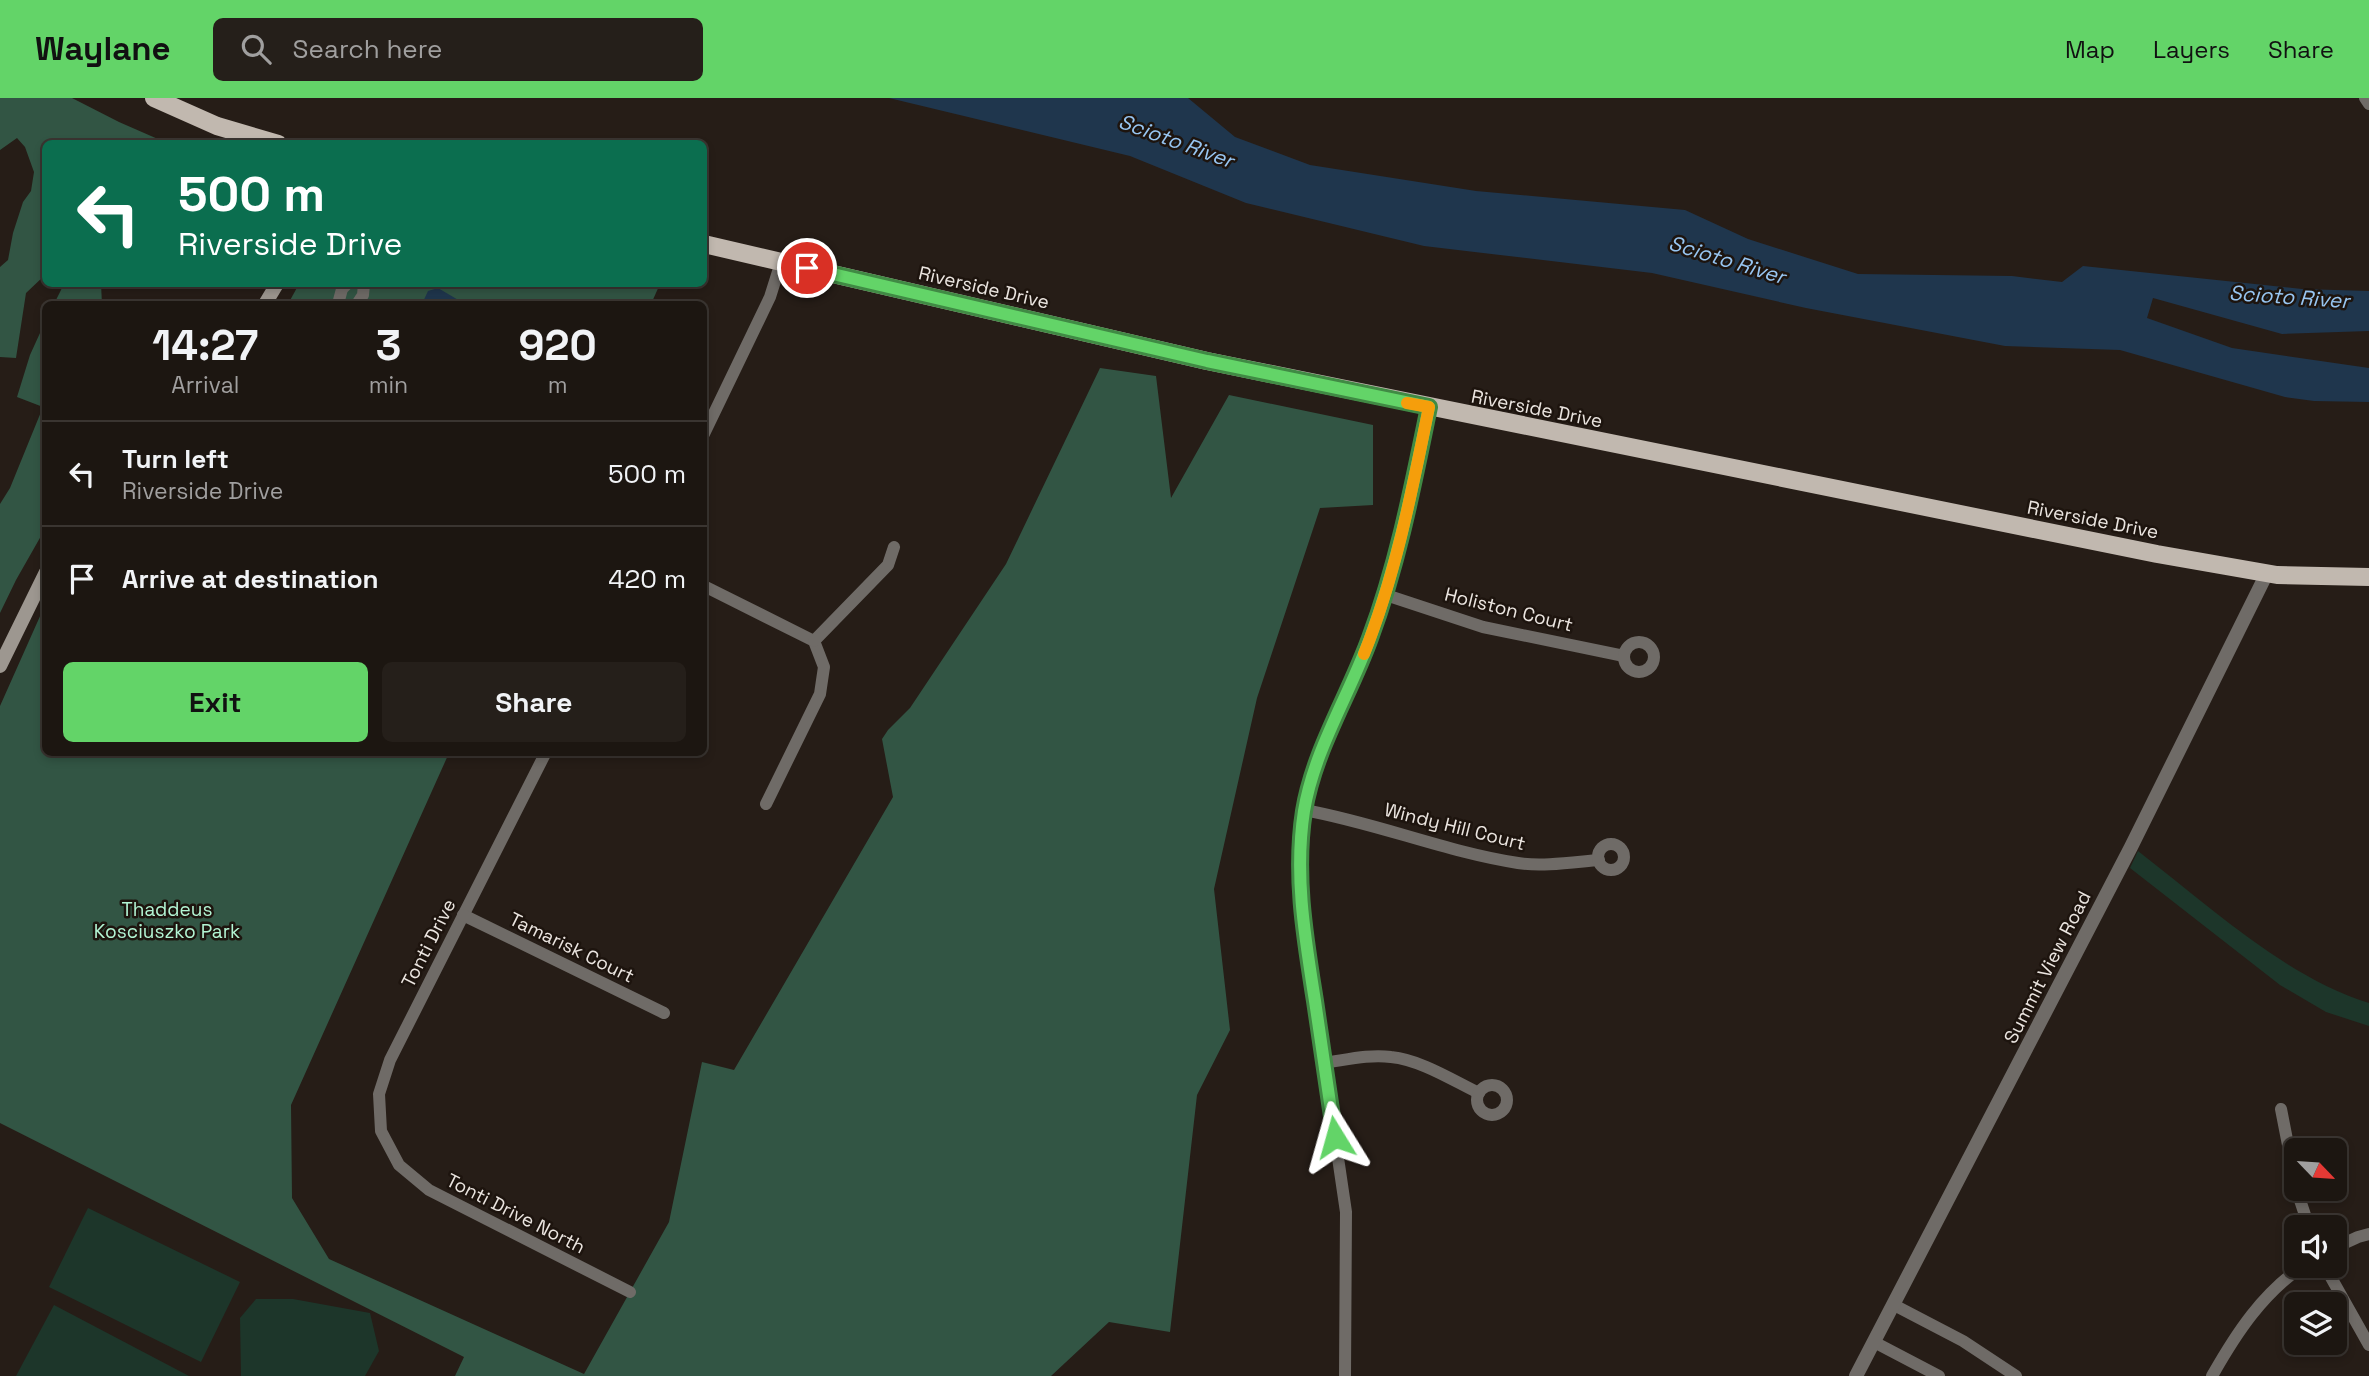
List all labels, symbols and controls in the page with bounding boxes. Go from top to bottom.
search box [213,18,703,81]
text: Waylane [35,28,171,70]
icon: search [237,30,275,68]
text: Search here [293,32,442,66]
text: Map [2065,34,2115,65]
text: Layers [2153,34,2230,65]
text: Share [2268,34,2334,65]
water label: Scioto River [1115,107,1239,175]
text: 500 m [178,163,325,225]
icon: left [63,168,154,259]
text: Riverside Drive [178,224,402,264]
water label: Scioto River [1666,229,1791,291]
pin [777,238,837,298]
icon: arrive [788,249,826,287]
street label: Riverside Drive [916,260,1052,315]
water label: Scioto River [2228,279,2352,314]
text: 14:27 [152,319,258,372]
text: 3 [376,319,401,372]
text: 920 [519,319,597,372]
text: Arrival [171,370,240,400]
text: min [369,370,408,400]
text: m [548,370,567,400]
street label: Riverside Drive [1469,384,1605,433]
text: Turn left [122,442,229,476]
icon: left [63,455,101,493]
text: 500 m [608,457,686,491]
text: Riverside Drive [122,476,283,506]
street label: Riverside Drive [2025,495,2161,544]
icon: arrive [63,560,101,598]
text: Arrive at destination [122,562,379,596]
text: 420 m [608,562,686,596]
street label: Holiston Court [1442,581,1576,638]
button: Exit [63,662,368,742]
button: Share [382,662,686,742]
street label: Windy Hill Court [1382,797,1528,856]
street label: Summit View Road [1998,887,2097,1048]
street label: Tonti Drive [395,895,461,992]
park label: Thaddeus Kosciuszko Park [94,897,240,944]
street label: Tamarisk Court [505,906,638,989]
position arrow [1298,1100,1372,1174]
north arrow [2284,1138,2347,1200]
map controls [2284,1138,2347,1355]
street label: Tonti Drive North [442,1168,590,1259]
button: sound [2284,1215,2347,1278]
button: layers [2284,1292,2347,1355]

